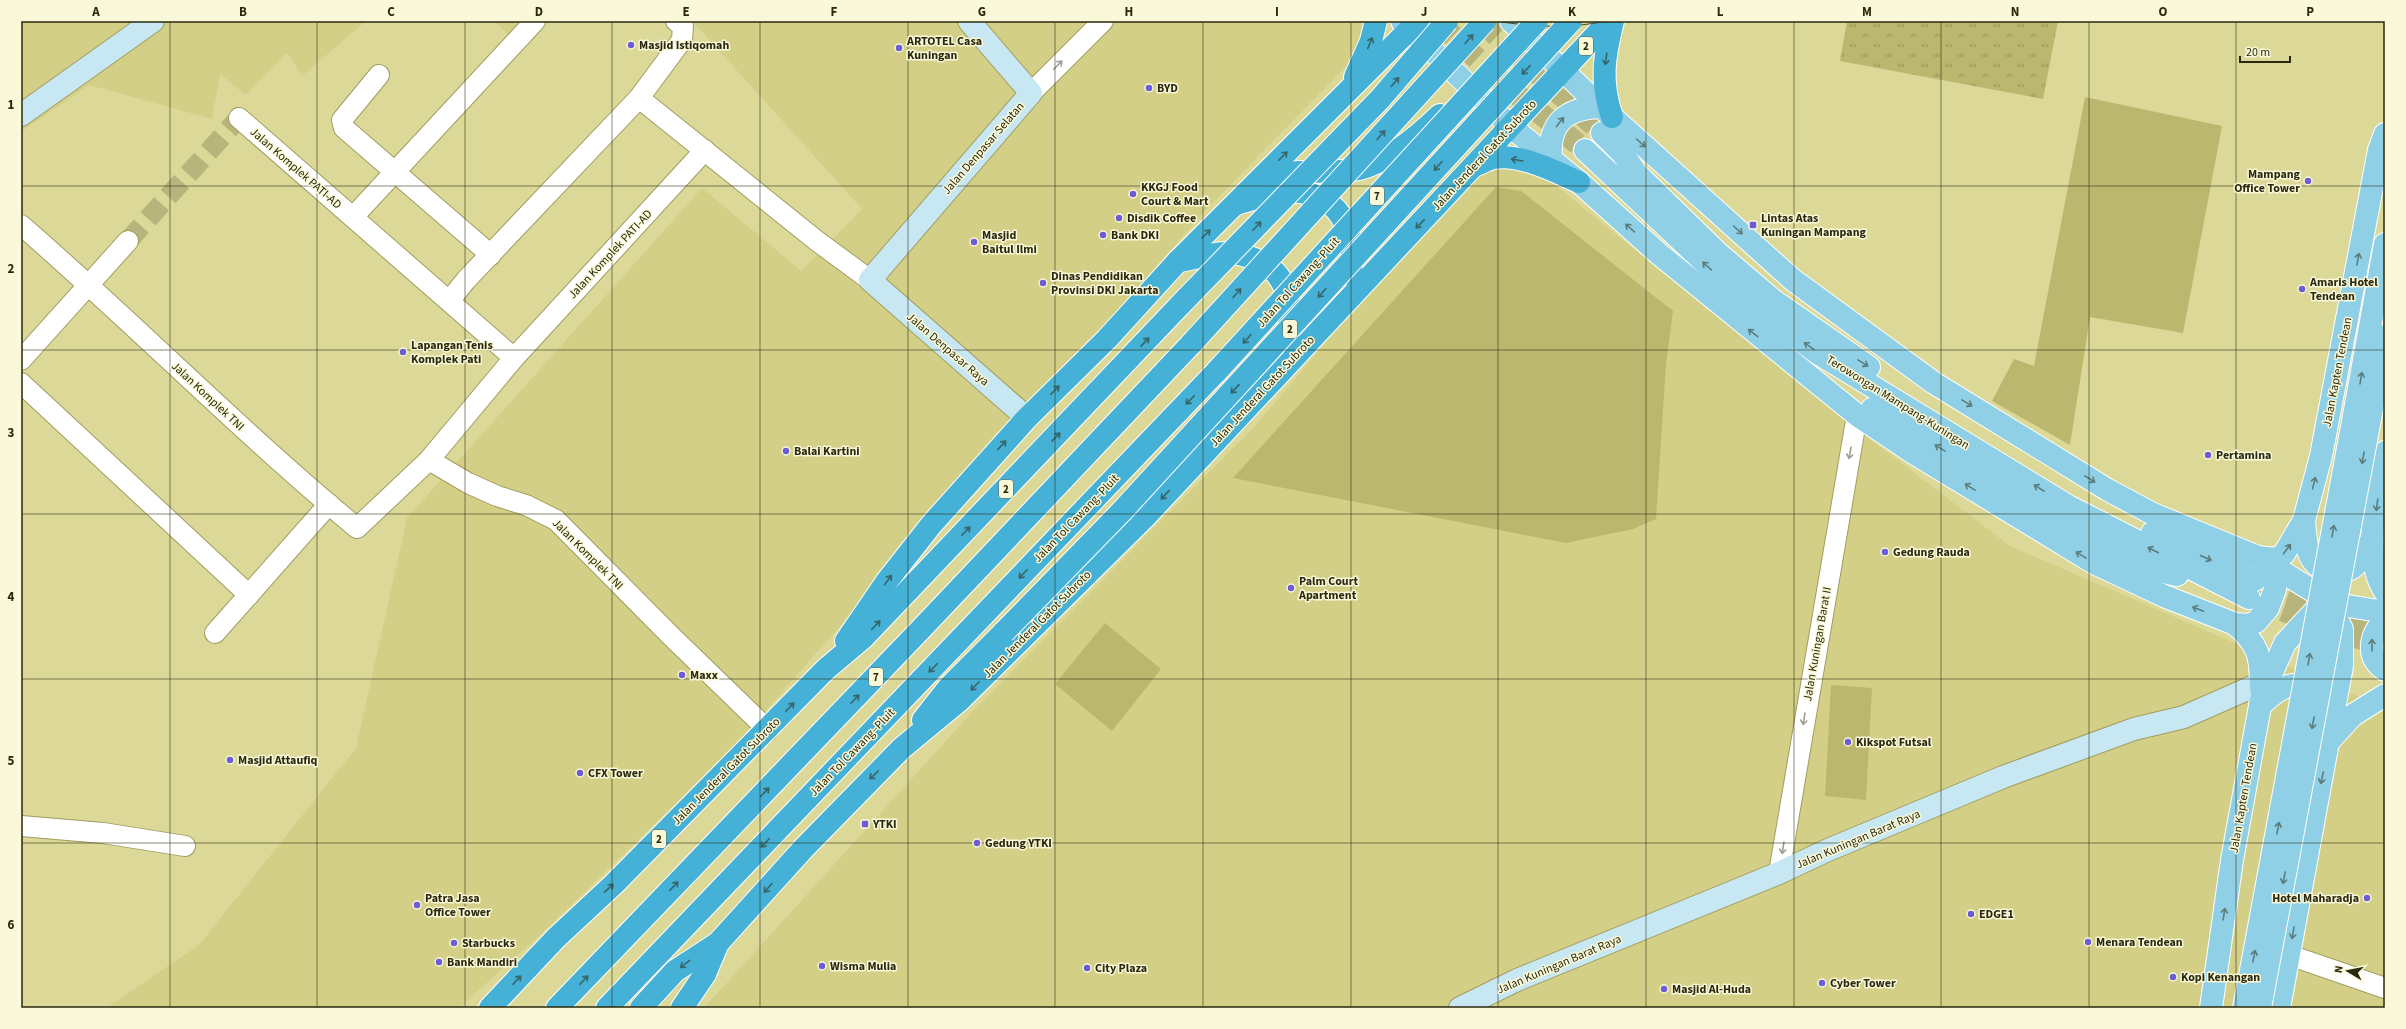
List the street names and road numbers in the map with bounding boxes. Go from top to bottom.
road number: 2 [1579,37,1593,55]
street label: Jalan Jenderal Gatot Subroto [1428,96,1540,215]
street label: Jalan Denpasar Selatan [938,98,1028,198]
street label: Jalan Komplek PATI-AD [246,124,345,213]
road number: 7 [1370,187,1384,205]
street label: Jalan Komplek PATI-AD [564,206,656,303]
street label: Jalan Tol Cawang–Pluit [1253,233,1344,331]
street label: Jalan Denpasar Raya [903,309,993,390]
street label: Jalan Kapten Tendean [2319,316,2356,428]
road number: 2 [1283,320,1297,338]
street label: Jalan Jenderal Gatot Subroto [1206,332,1318,451]
street label: Terowongan Mampang-Kuningan [1823,351,1973,454]
street label: Jalan Komplek TNI [167,358,248,435]
street label: Jalan Tol Cawang–Pluit [1030,470,1123,566]
road number: 2 [999,480,1013,498]
street label: Jalan Komplek TNI [548,515,627,594]
street label: Jalan Jenderal Gatot Subroto [980,567,1095,682]
street label: Jalan Kuningan Barat II [1799,586,1836,703]
road number: 7 [869,668,883,686]
street label: Jalan Tol Cawang–Pluit [806,704,899,800]
street label: Jalan Jenderal Gatot Subroto [669,714,784,829]
street label: Jalan Kapten Tendean [2225,742,2262,854]
street label: Jalan Kuningan Barat Raya [1793,806,1923,873]
road number: 2 [652,830,666,848]
street label: Jalan Kuningan Barat Raya [1494,931,1624,998]

